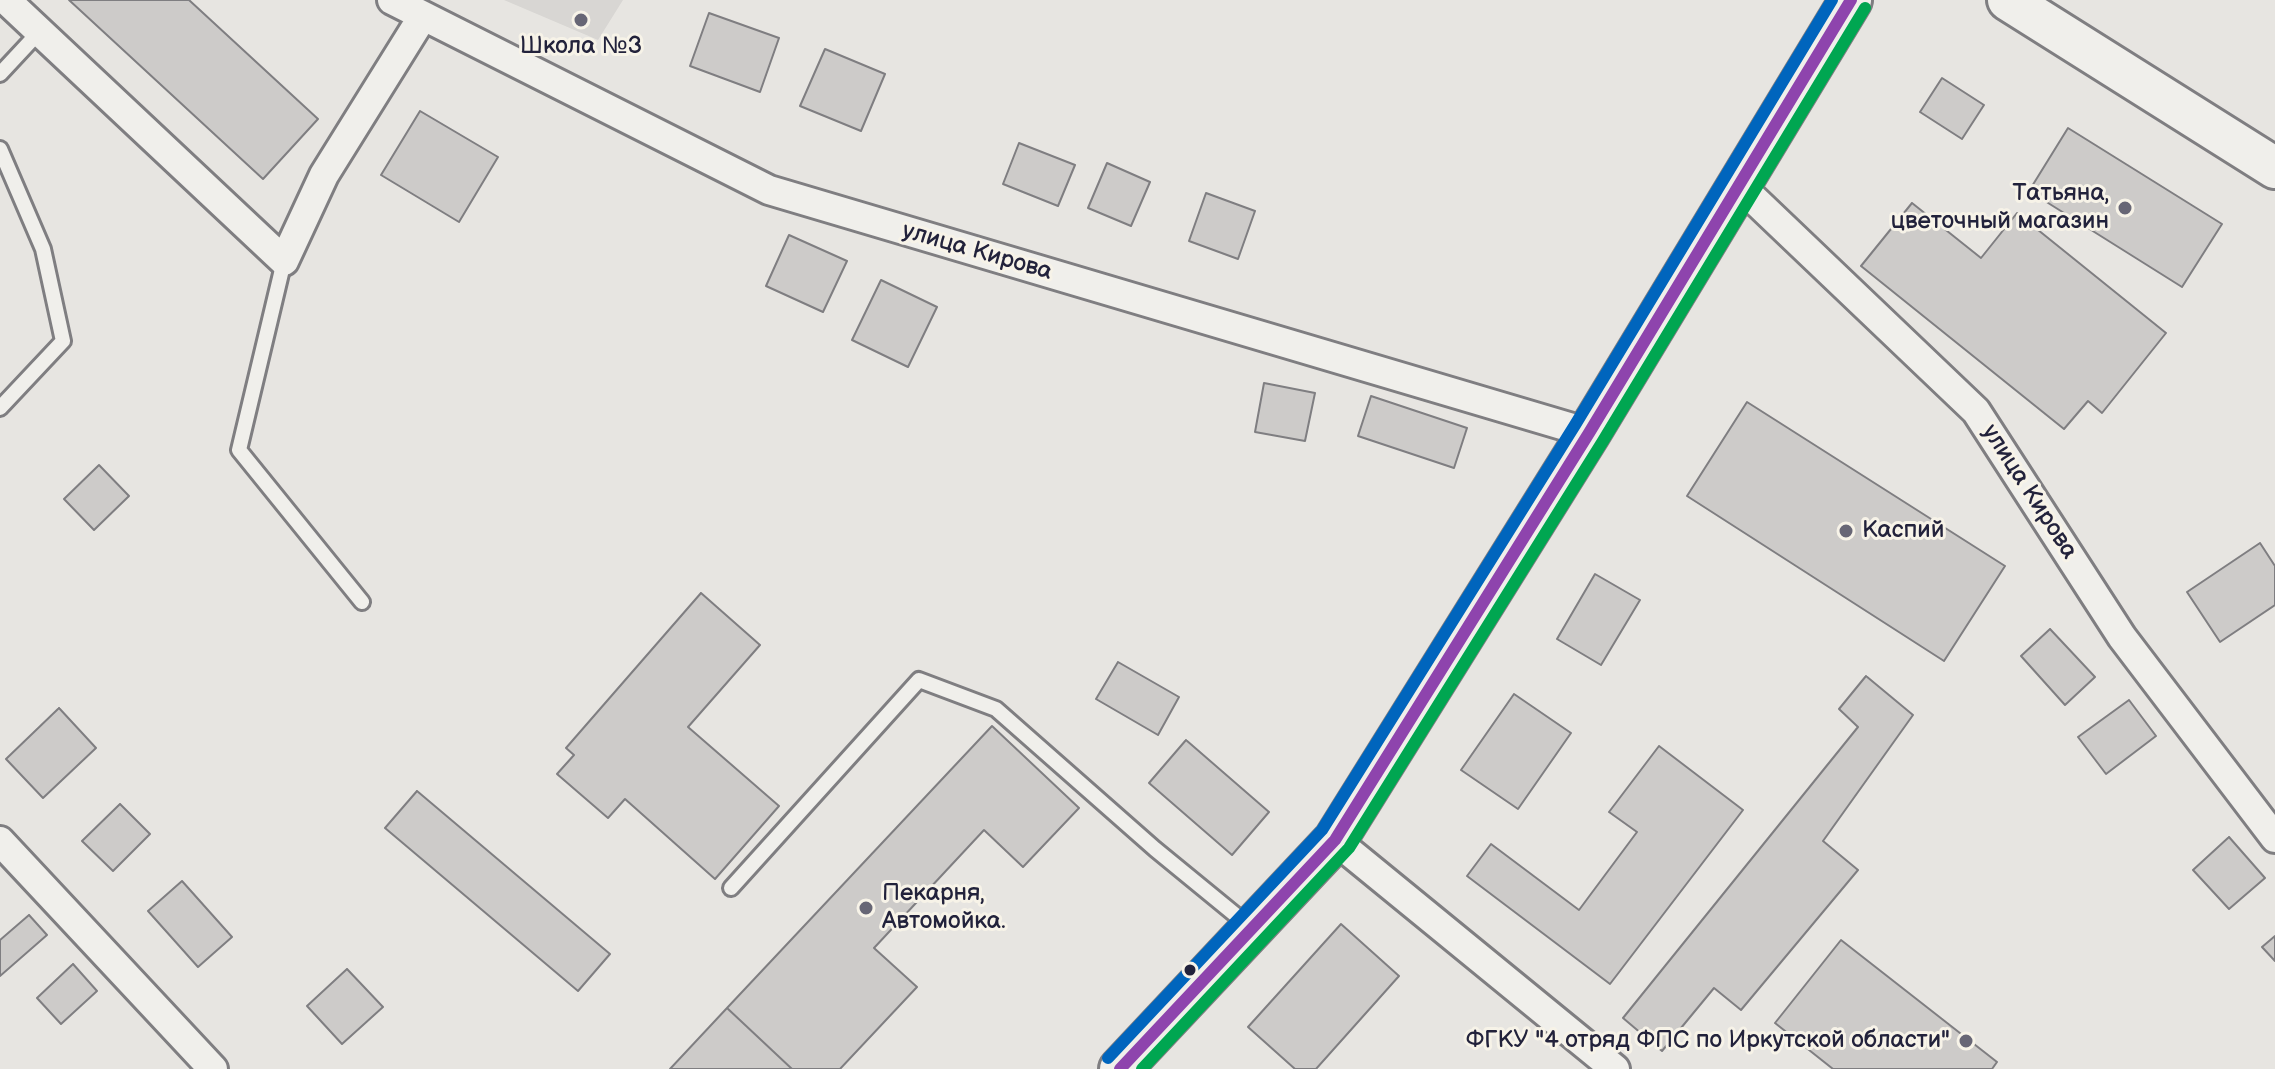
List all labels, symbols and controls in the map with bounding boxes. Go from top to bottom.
marker: Школа №3 [572,11,590,29]
place label: Школа №3 [520,33,642,61]
place label: Татьяна, цветочный магазин [1891,180,2109,236]
marker: Татьяна, цветочный магазин [2116,199,2134,217]
street label: улица Кирова [899,217,1055,287]
street label: улица Кирова [1975,419,2083,565]
place label: Каспий [1862,517,1944,545]
marker: Каспий [1837,522,1855,540]
place label: Пекарня, Автомойка. [882,880,1006,936]
marker: Пекарня, Автомойка. [857,899,875,917]
unlabelled marker [1182,962,1198,978]
place label: ФГКУ "4 отряд ФПС по Иркутской области" [1466,1027,1950,1055]
marker: ФГКУ "4 отряд ФПС по Иркутской области" [1957,1032,1975,1050]

